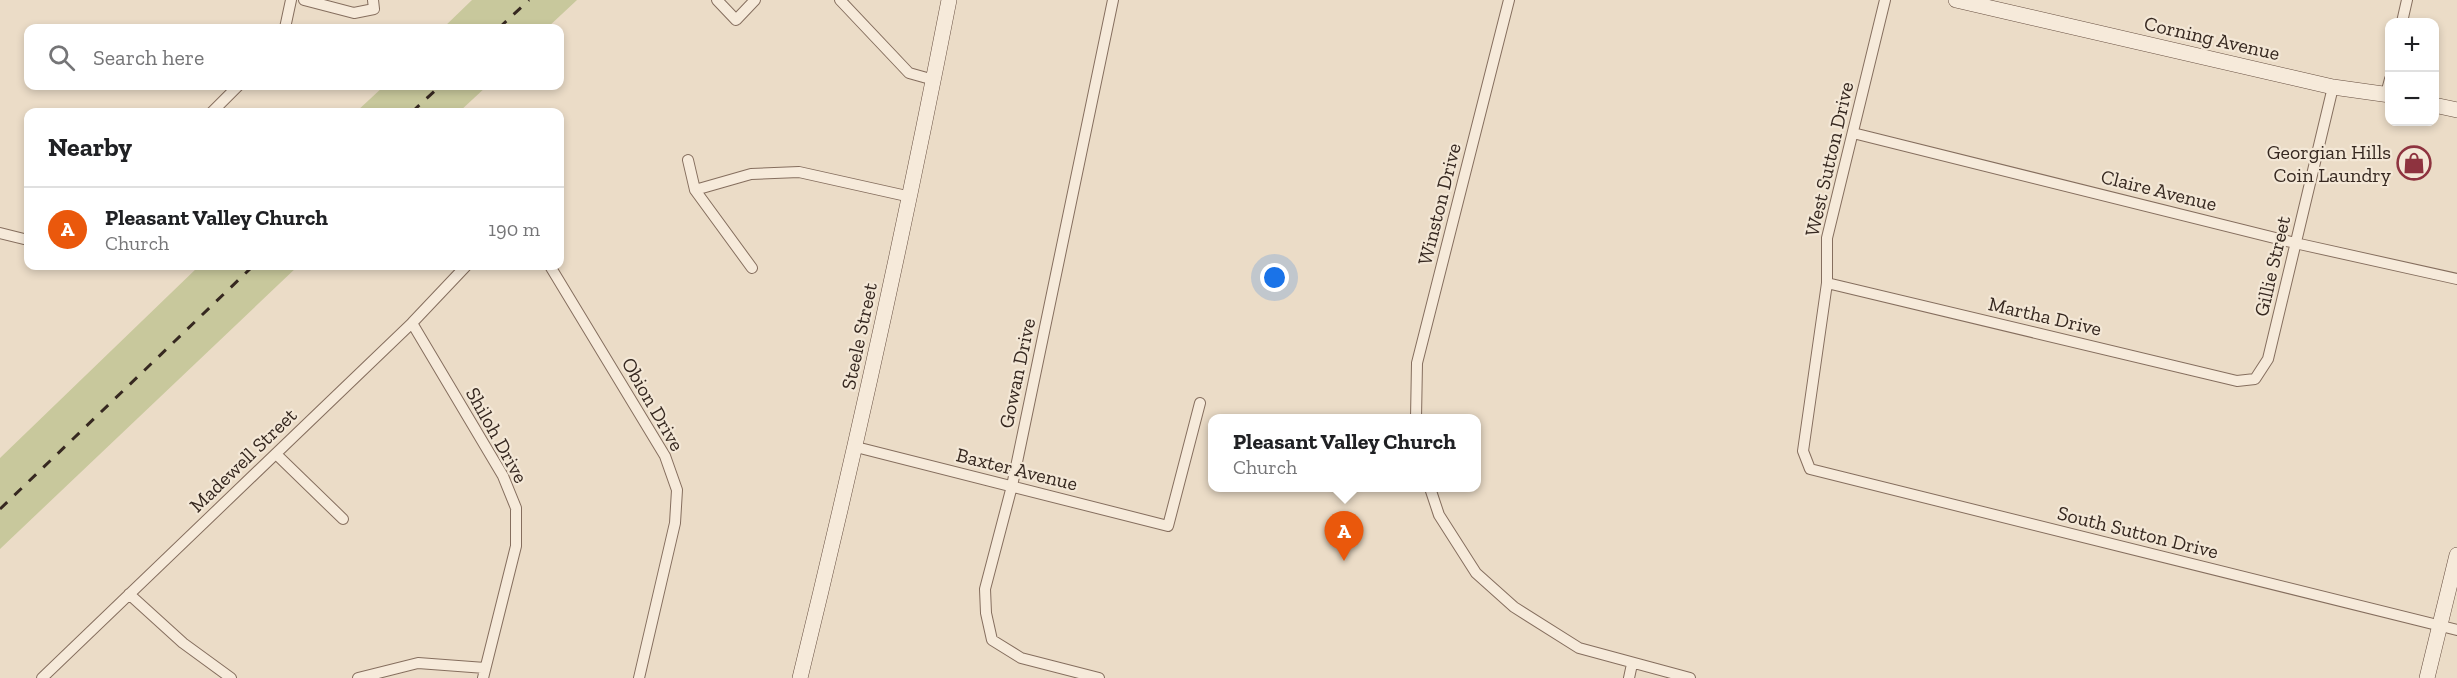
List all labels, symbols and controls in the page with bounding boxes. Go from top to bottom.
street label: Corning Avenue [2142,11,2282,65]
map controls [2385,18,2439,126]
button: + [2385,18,2439,72]
search box [24,24,564,90]
icon: search [45,41,78,74]
text: Search here [93,44,204,71]
button: − [2385,72,2439,126]
street label: West Sutton Drive [1800,79,1858,239]
text: Nearby [48,131,132,163]
street label: Winston Drive [1412,140,1466,268]
place label: Georgian Hills Coin Laundry [2267,140,2392,187]
shop icon: Georgian Hills Coin Laundry [2396,145,2432,181]
street label: Claire Avenue [2099,164,2219,216]
text: Pleasant Valley Church [105,204,328,231]
street label: Gillie Street [2249,213,2295,319]
text: A [61,217,74,241]
text: 190 m [488,217,540,241]
text: Church [105,231,169,255]
your location [1260,263,1289,292]
street label: Steele Street [836,280,882,392]
street label: Martha Drive [1986,291,2104,341]
street label: Gowan Drive [994,316,1040,430]
street label: Obion Drive [617,353,689,455]
street label: Shiloh Drive [461,383,533,487]
street label: Madewell Street [184,402,302,517]
popup [1208,414,1481,492]
text: Pleasant Valley Church [1233,428,1456,455]
street label: Baxter Avenue [954,442,1080,496]
text: Church [1233,455,1297,479]
street label: South Sutton Drive [2055,500,2221,564]
pin: A [1324,512,1364,561]

